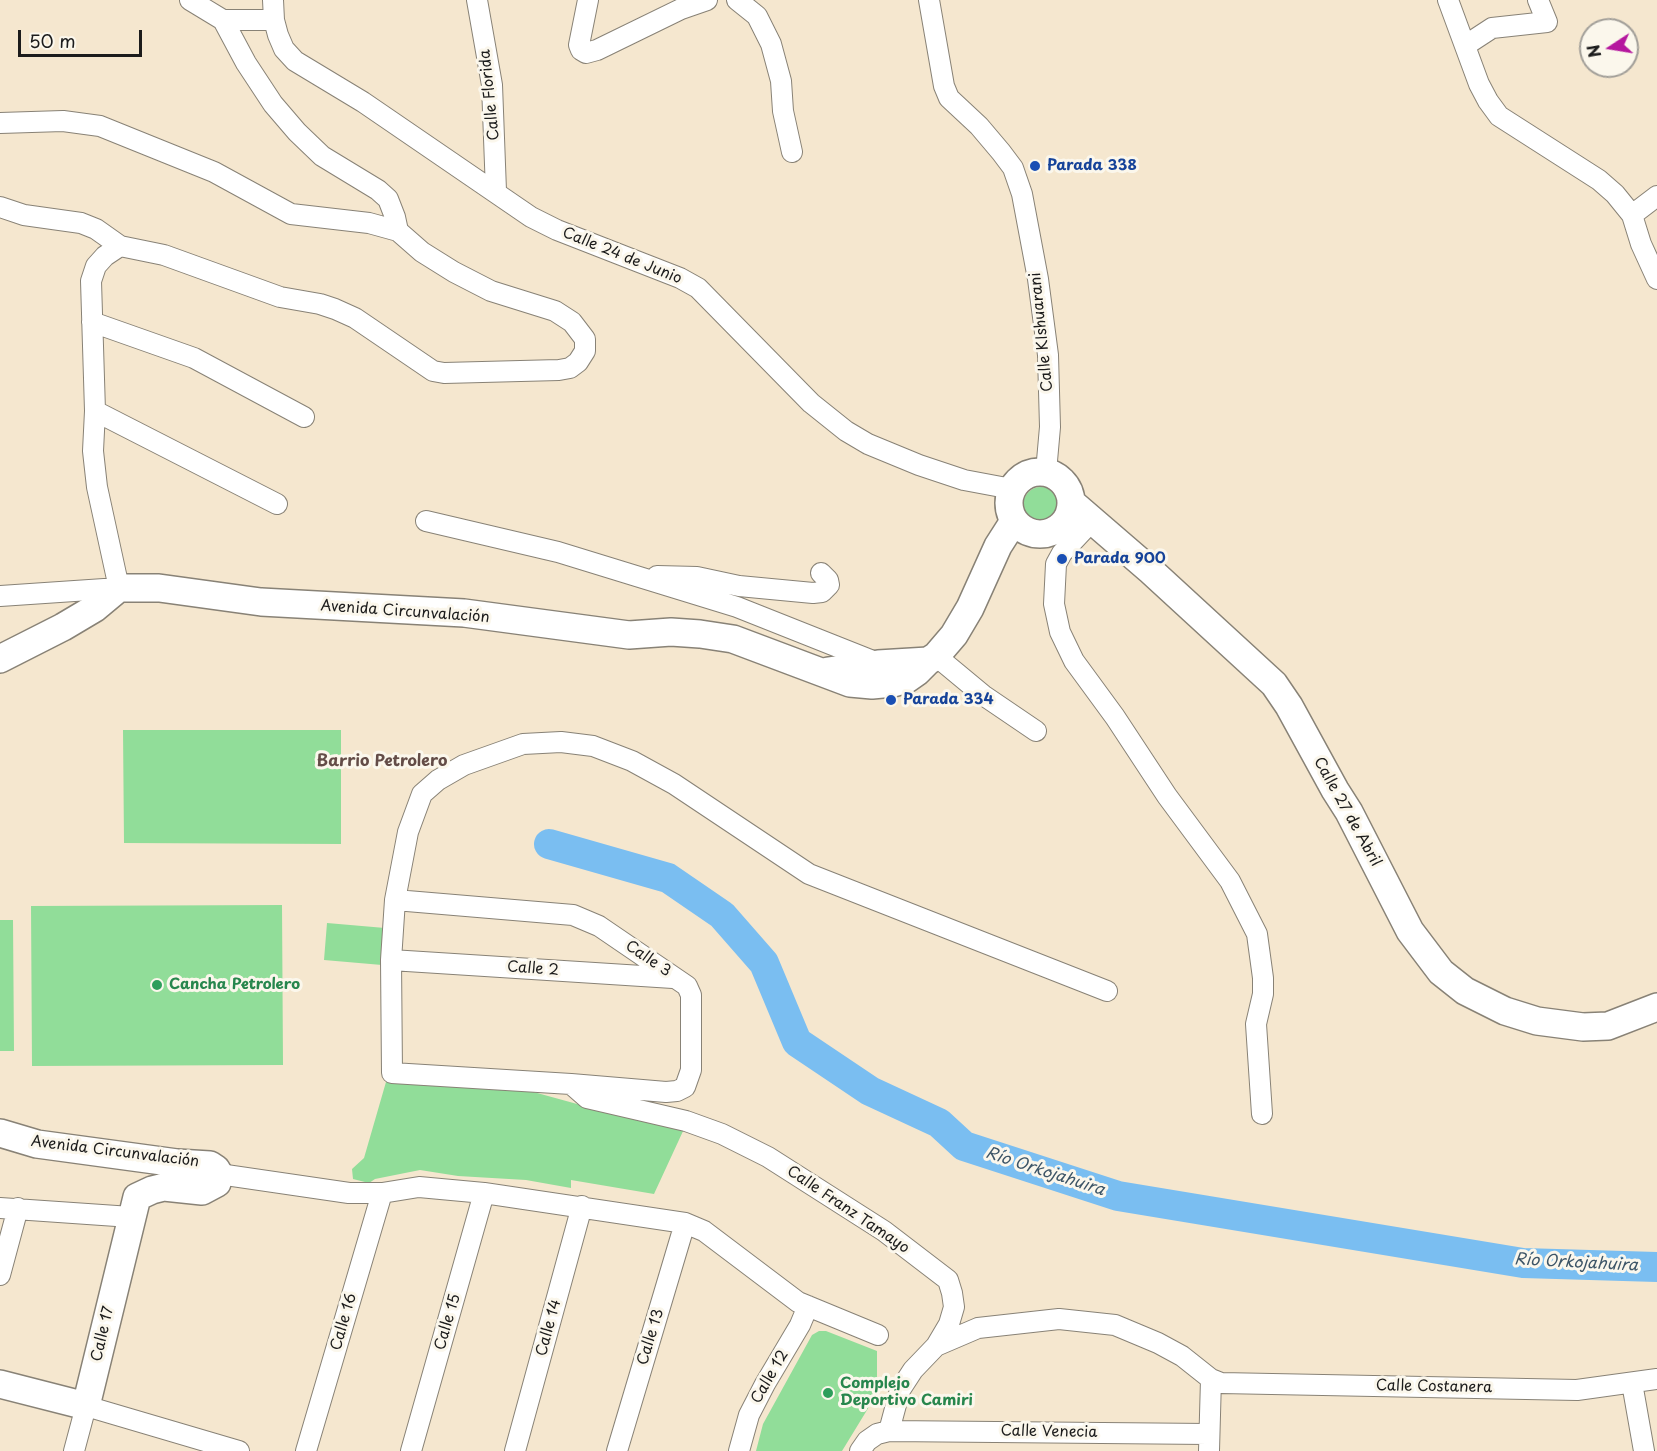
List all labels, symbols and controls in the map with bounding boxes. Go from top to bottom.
scale bar [21,18,146,56]
north arrow [1579,18,1639,78]
text: 50 m [29,27,76,54]
text: N [1580,43,1606,60]
street label: Calle Florida [476,49,504,141]
place label: Parada 338 [1047,157,1137,175]
marker: Parada 338 [1028,159,1042,173]
street label: Calle 24 de Junio [560,224,684,288]
street label: Calle KIshuarani [1027,271,1057,393]
place label: Parada 900 [1074,550,1166,568]
marker: Parada 900 [1055,552,1069,566]
street label: Avenida Circunvalación [320,597,490,627]
place label: Parada 334 [903,691,994,709]
marker: Parada 334 [884,693,898,707]
district label: Barrio Petrolero [317,752,447,772]
street label: Calle 27 de Abril [1309,754,1385,870]
street label: Calle 3 [622,937,674,981]
street label: Calle 2 [506,958,560,980]
place label: Cancha Petrolero [169,976,300,994]
marker: Cancha Petrolero [150,978,164,992]
street label: Avenida Circunvalación [30,1133,200,1171]
water label: Río Orkojahuira [983,1144,1107,1200]
street label: Calle Franz Tamayo [783,1162,913,1258]
water label: Río Orkojahuira [1514,1250,1638,1276]
street label: Calle 16 [327,1291,361,1353]
street label: Calle 15 [431,1292,465,1352]
street label: Calle 14 [533,1298,565,1358]
street label: Calle 17 [88,1305,118,1363]
street label: Calle 13 [634,1307,668,1367]
street label: Calle 12 [748,1347,792,1407]
place label: Complejo Deportivo Camiri [840,1375,973,1410]
street label: Calle Costanera [1376,1377,1492,1397]
marker: Complejo Deportivo Camiri [821,1386,835,1400]
street label: Calle Venecia [1000,1422,1098,1442]

